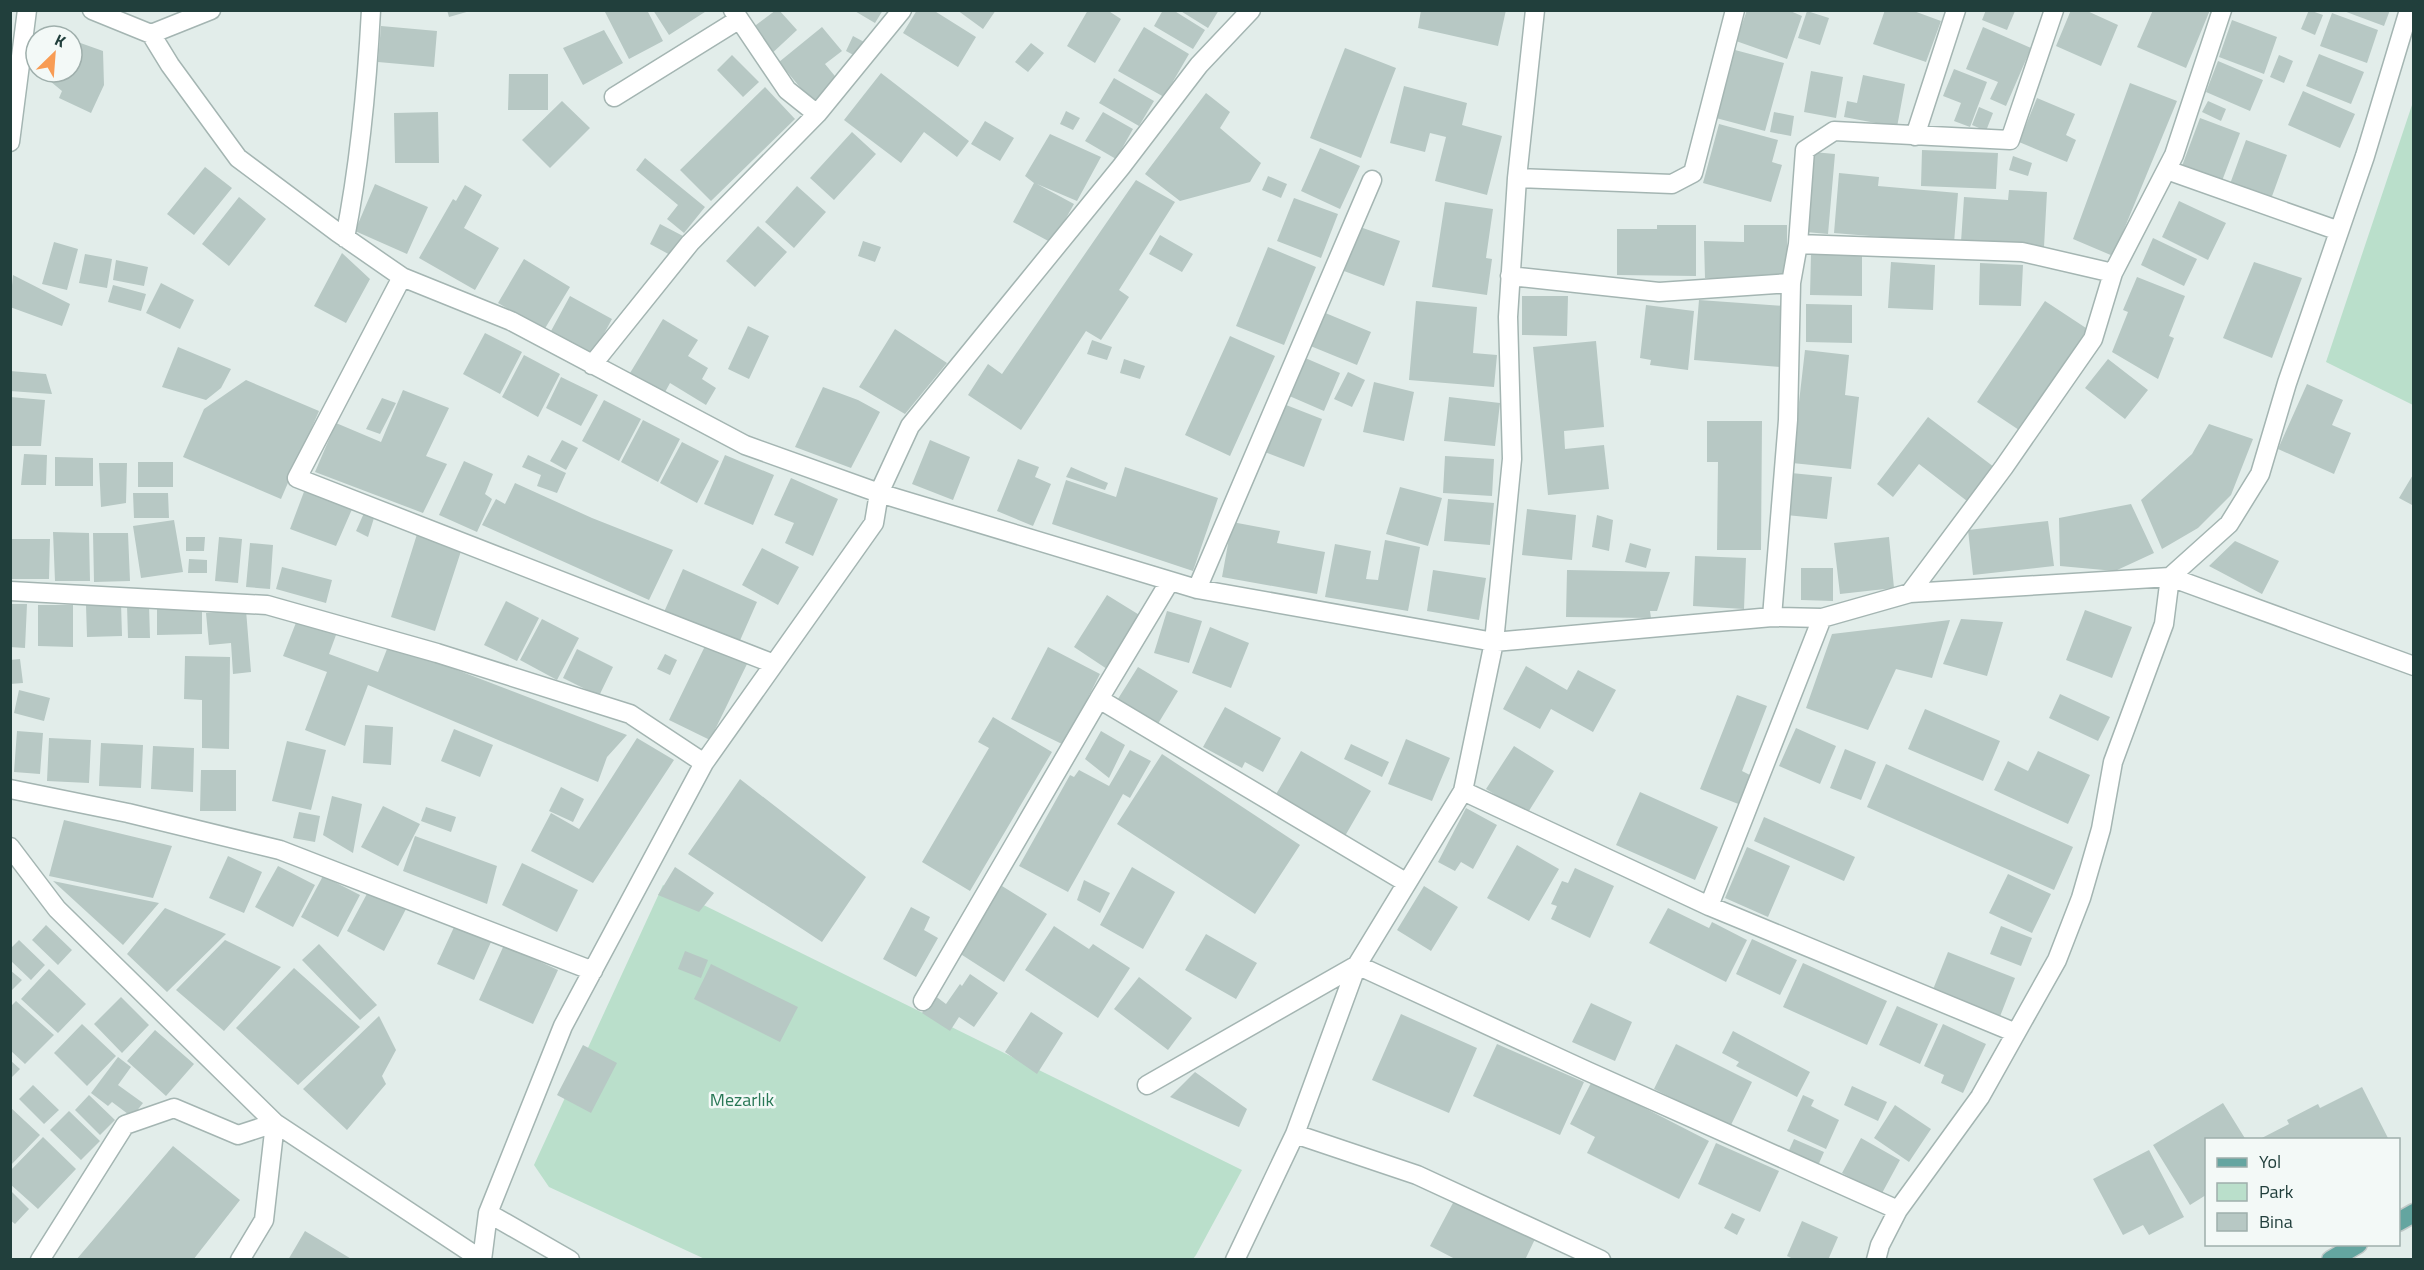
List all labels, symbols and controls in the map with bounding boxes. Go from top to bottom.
north arrow [24,24,84,84]
text: K [51,28,70,53]
park label: Mezarlık [710,1086,775,1113]
legend [2205,1138,2400,1246]
text: Yol [2259,1148,2281,1175]
text: Park [2259,1178,2294,1205]
text: Bina [2259,1208,2293,1235]

